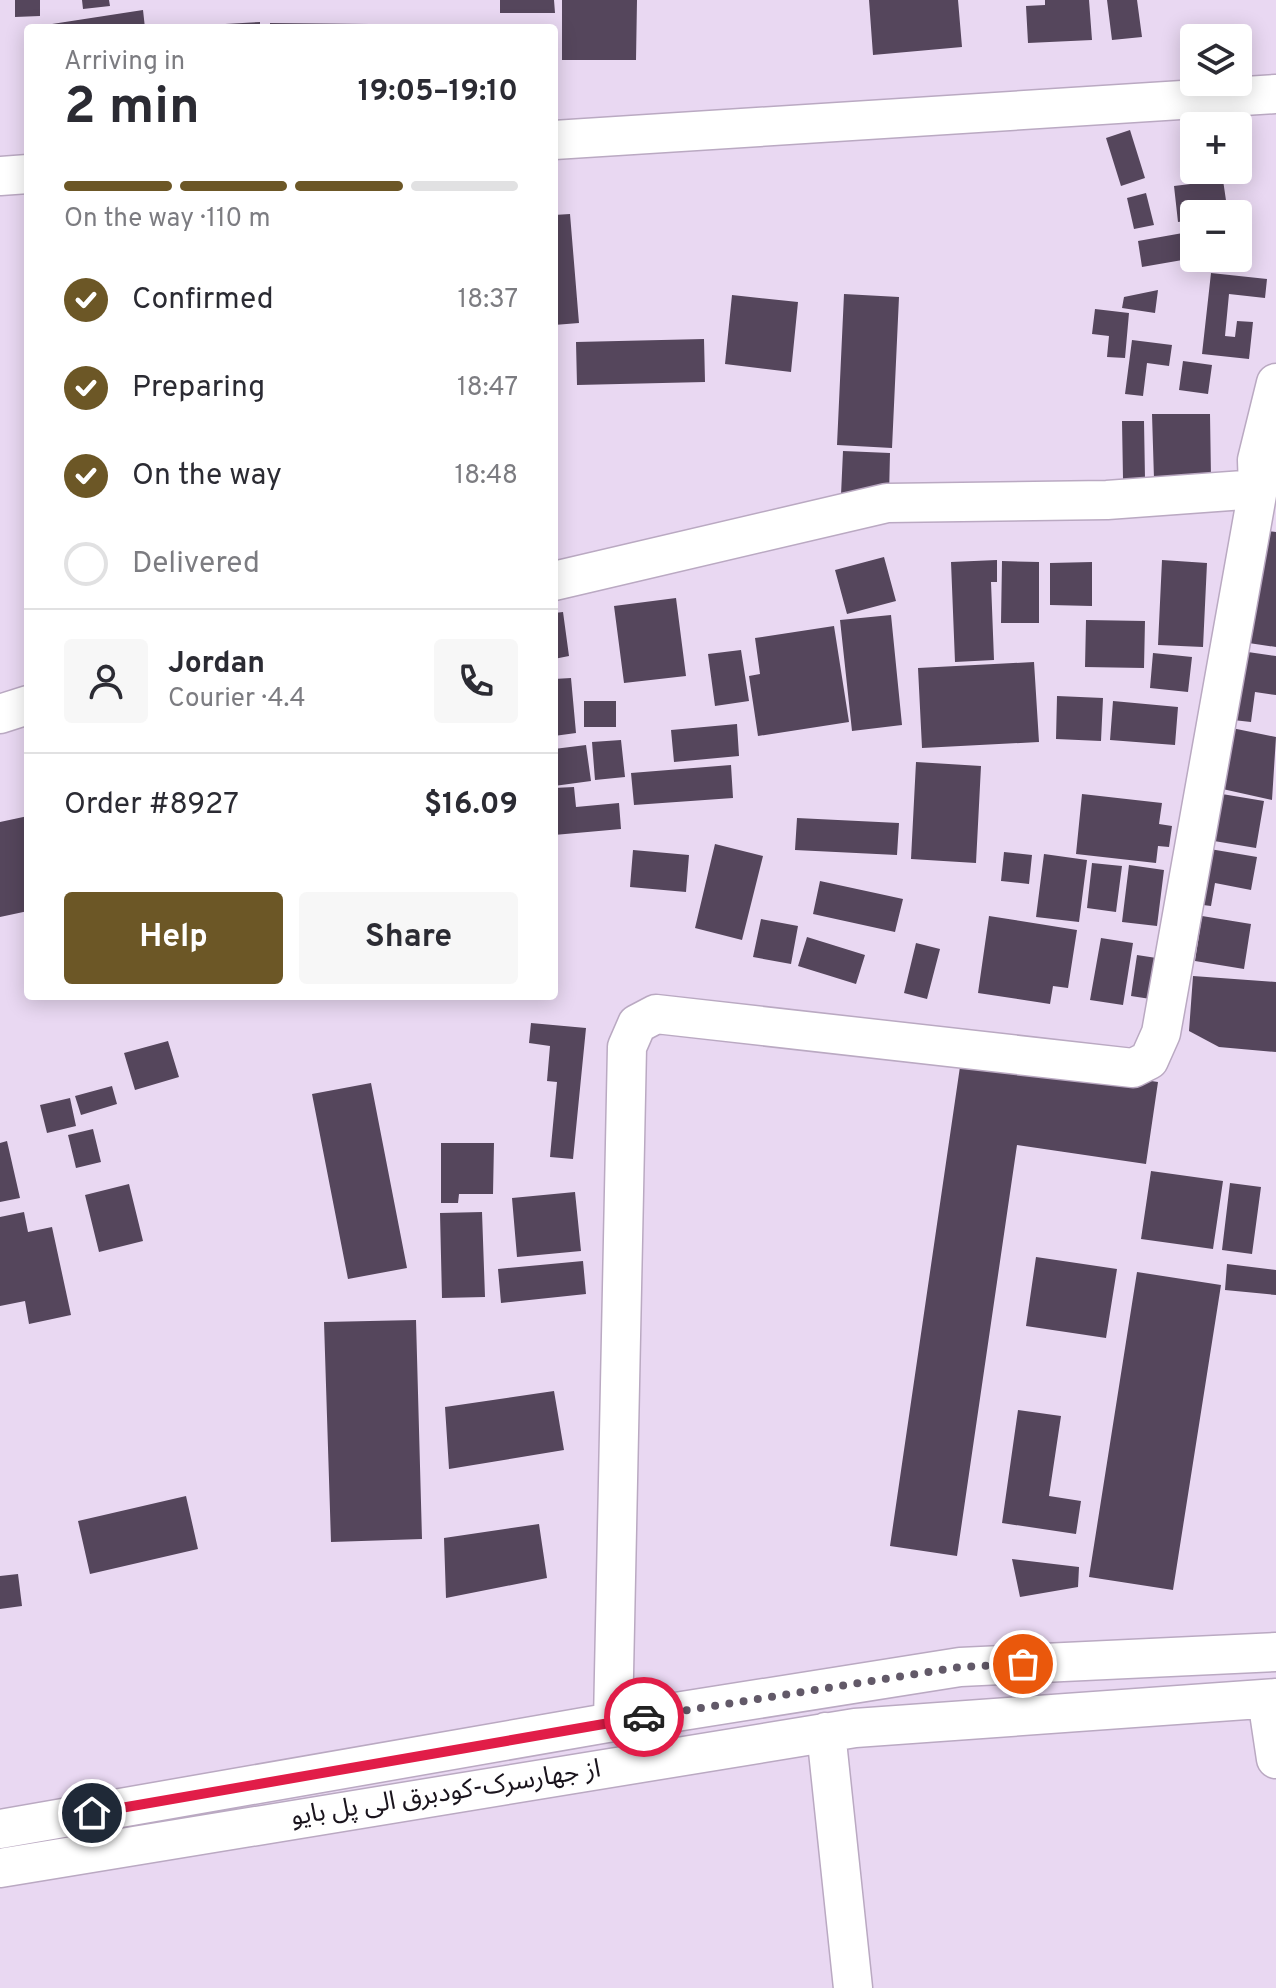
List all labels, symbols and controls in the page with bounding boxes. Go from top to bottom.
map controls [1180,24,1252,272]
button: layers [1180,24,1252,96]
text: Arriving in [64,46,185,79]
text: 19:05–19:10 [358,74,518,111]
text: 2 min [64,76,200,142]
button: + [1180,112,1252,184]
button: − [1180,200,1252,272]
text: On the way · 110 m [64,203,270,236]
icon: check [64,278,108,322]
text: Confirmed [132,282,274,319]
text: 18:37 [458,284,518,317]
icon: check [64,366,108,410]
text: Preparing [132,370,265,407]
text: 18:47 [457,372,518,405]
icon: check [64,454,108,498]
text: On the way [132,458,282,495]
text: 18:48 [455,460,518,493]
text: Delivered [132,546,260,583]
button: person [64,639,148,723]
button: phone [434,639,518,723]
text: Jordan [168,646,265,683]
text: Courier · 4.4 [168,683,306,716]
text: Order #8927 [64,787,239,824]
text: $16.09 [424,787,518,824]
button: Help [64,892,283,984]
button: Share [299,892,518,984]
pin [989,1630,1057,1698]
icon: bag [1001,1642,1045,1686]
courier [604,1677,684,1757]
icon: car [622,1695,666,1739]
street label: از جهارسرک-کودبرق الی پل بایو [289,1753,603,1835]
pin [58,1779,126,1847]
icon: home [70,1791,114,1835]

